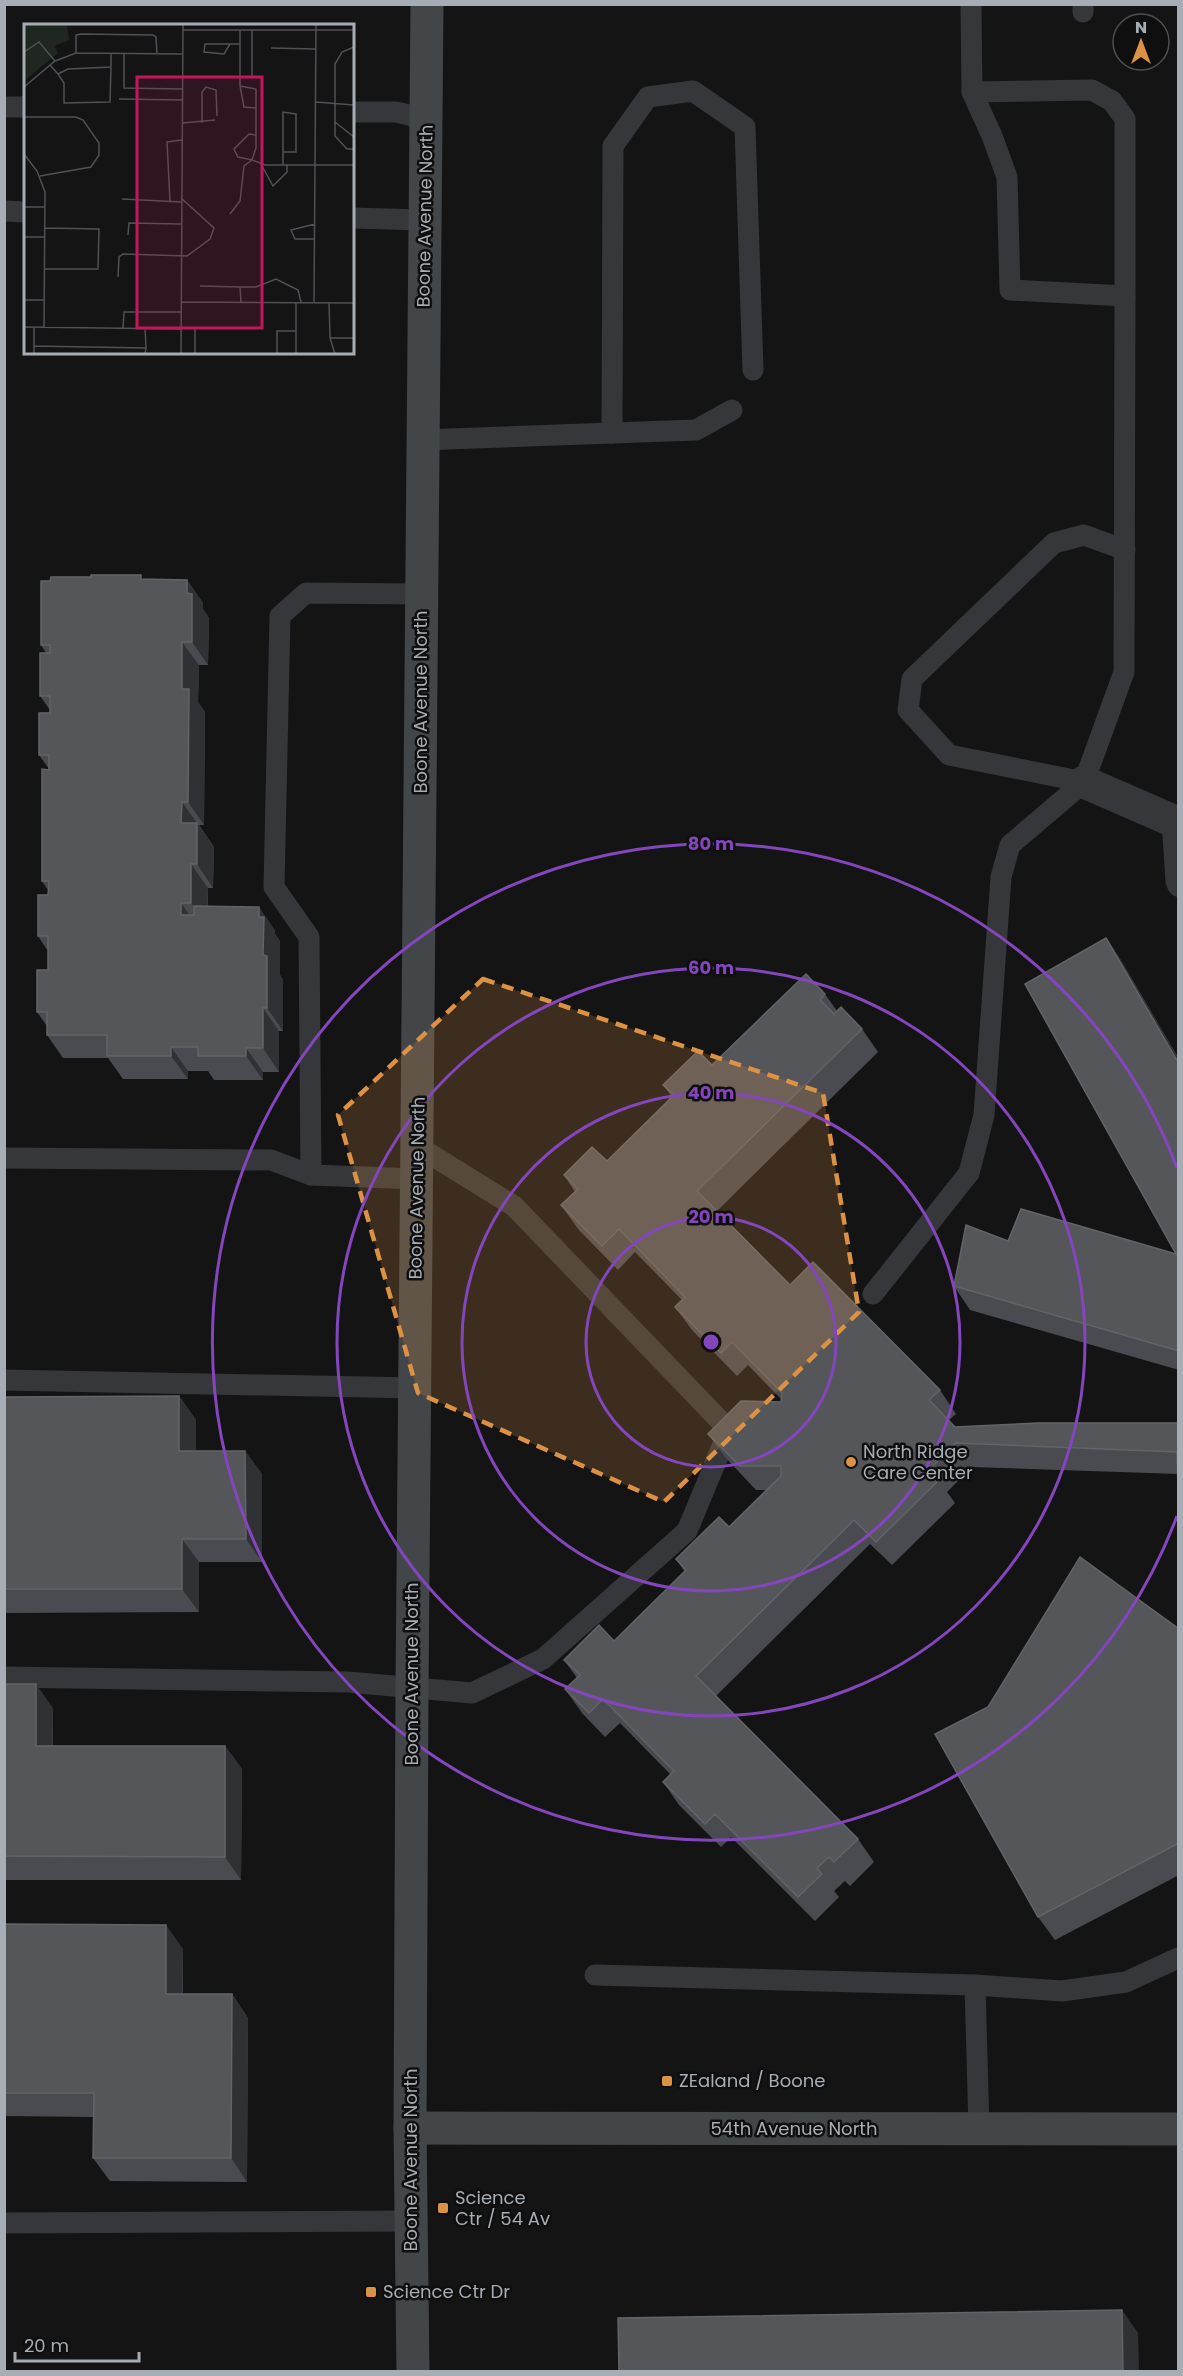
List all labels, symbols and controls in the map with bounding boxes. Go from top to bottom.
north arrow [1111,12,1171,72]
text: N [1135,16,1147,39]
inset map [24,24,354,354]
street label: Boone Avenue North [410,124,439,308]
street label: Boone Avenue North [408,611,433,793]
text: 80 m [688,831,734,856]
text: 60 m [688,955,734,980]
text: 40 m [688,1080,734,1105]
street label: Boone Avenue North [402,1096,431,1280]
text: 20 m [689,1204,733,1229]
centre of rings [701,1332,721,1352]
place label: North Ridge Care Center [863,1439,973,1485]
marker: North Ridge Care Center [844,1455,858,1469]
street label: Boone Avenue North [399,1583,424,1765]
place label: ZEaland / Boone [679,2068,825,2093]
street label: Boone Avenue North [398,2069,423,2251]
marker: ZEaland / Boone [660,2074,674,2088]
street label: 54th Avenue North [711,2116,877,2141]
place label: Science Ctr / 54 Av [455,2185,550,2231]
marker: Science Ctr / 54 Av [436,2201,450,2215]
place label: Science Ctr Dr [383,2279,510,2304]
marker: Science Ctr Dr [364,2285,378,2299]
scale bar [15,2325,140,2363]
text: 20 m [24,2333,69,2358]

